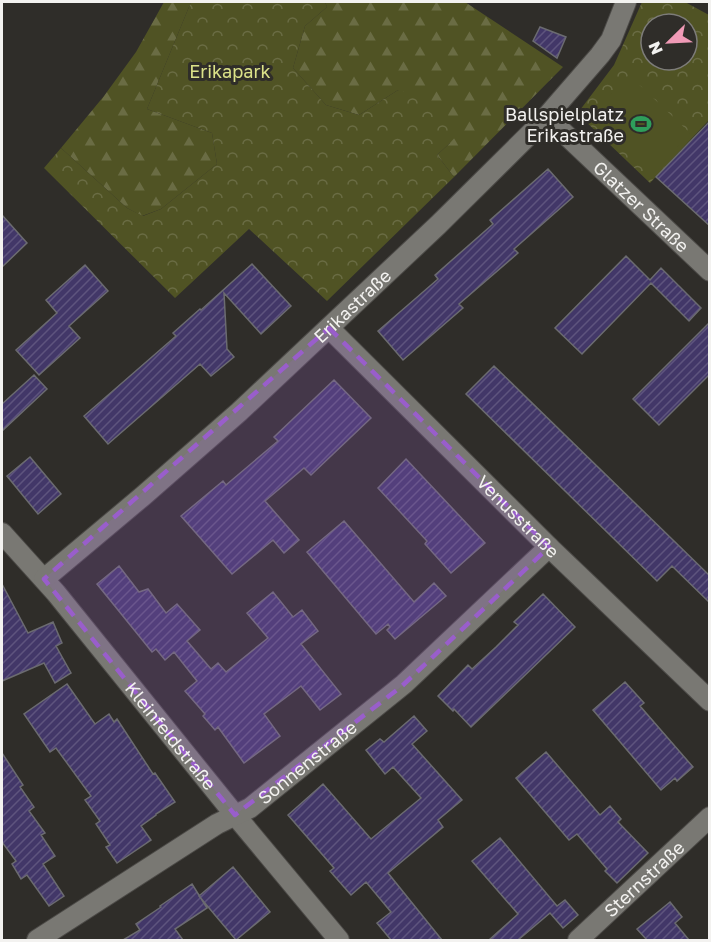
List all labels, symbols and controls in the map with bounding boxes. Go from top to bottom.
north arrow [639,12,699,72]
text: N [644,38,667,58]
park label: Erikapark [189,60,271,82]
place label: Ballspielplatz Erikastraße [505,103,624,146]
sports icon: Ballspielplatz Erikastraße [629,112,653,136]
street label: Glatzer Straße [589,156,694,257]
street label: Erikastraße [309,264,395,347]
street label: Venusstraße [472,471,564,562]
street label: Kleinfeldstraße [121,677,221,794]
street label: Sonnenstraße [253,716,361,809]
street label: Sternstraße [599,836,689,921]

